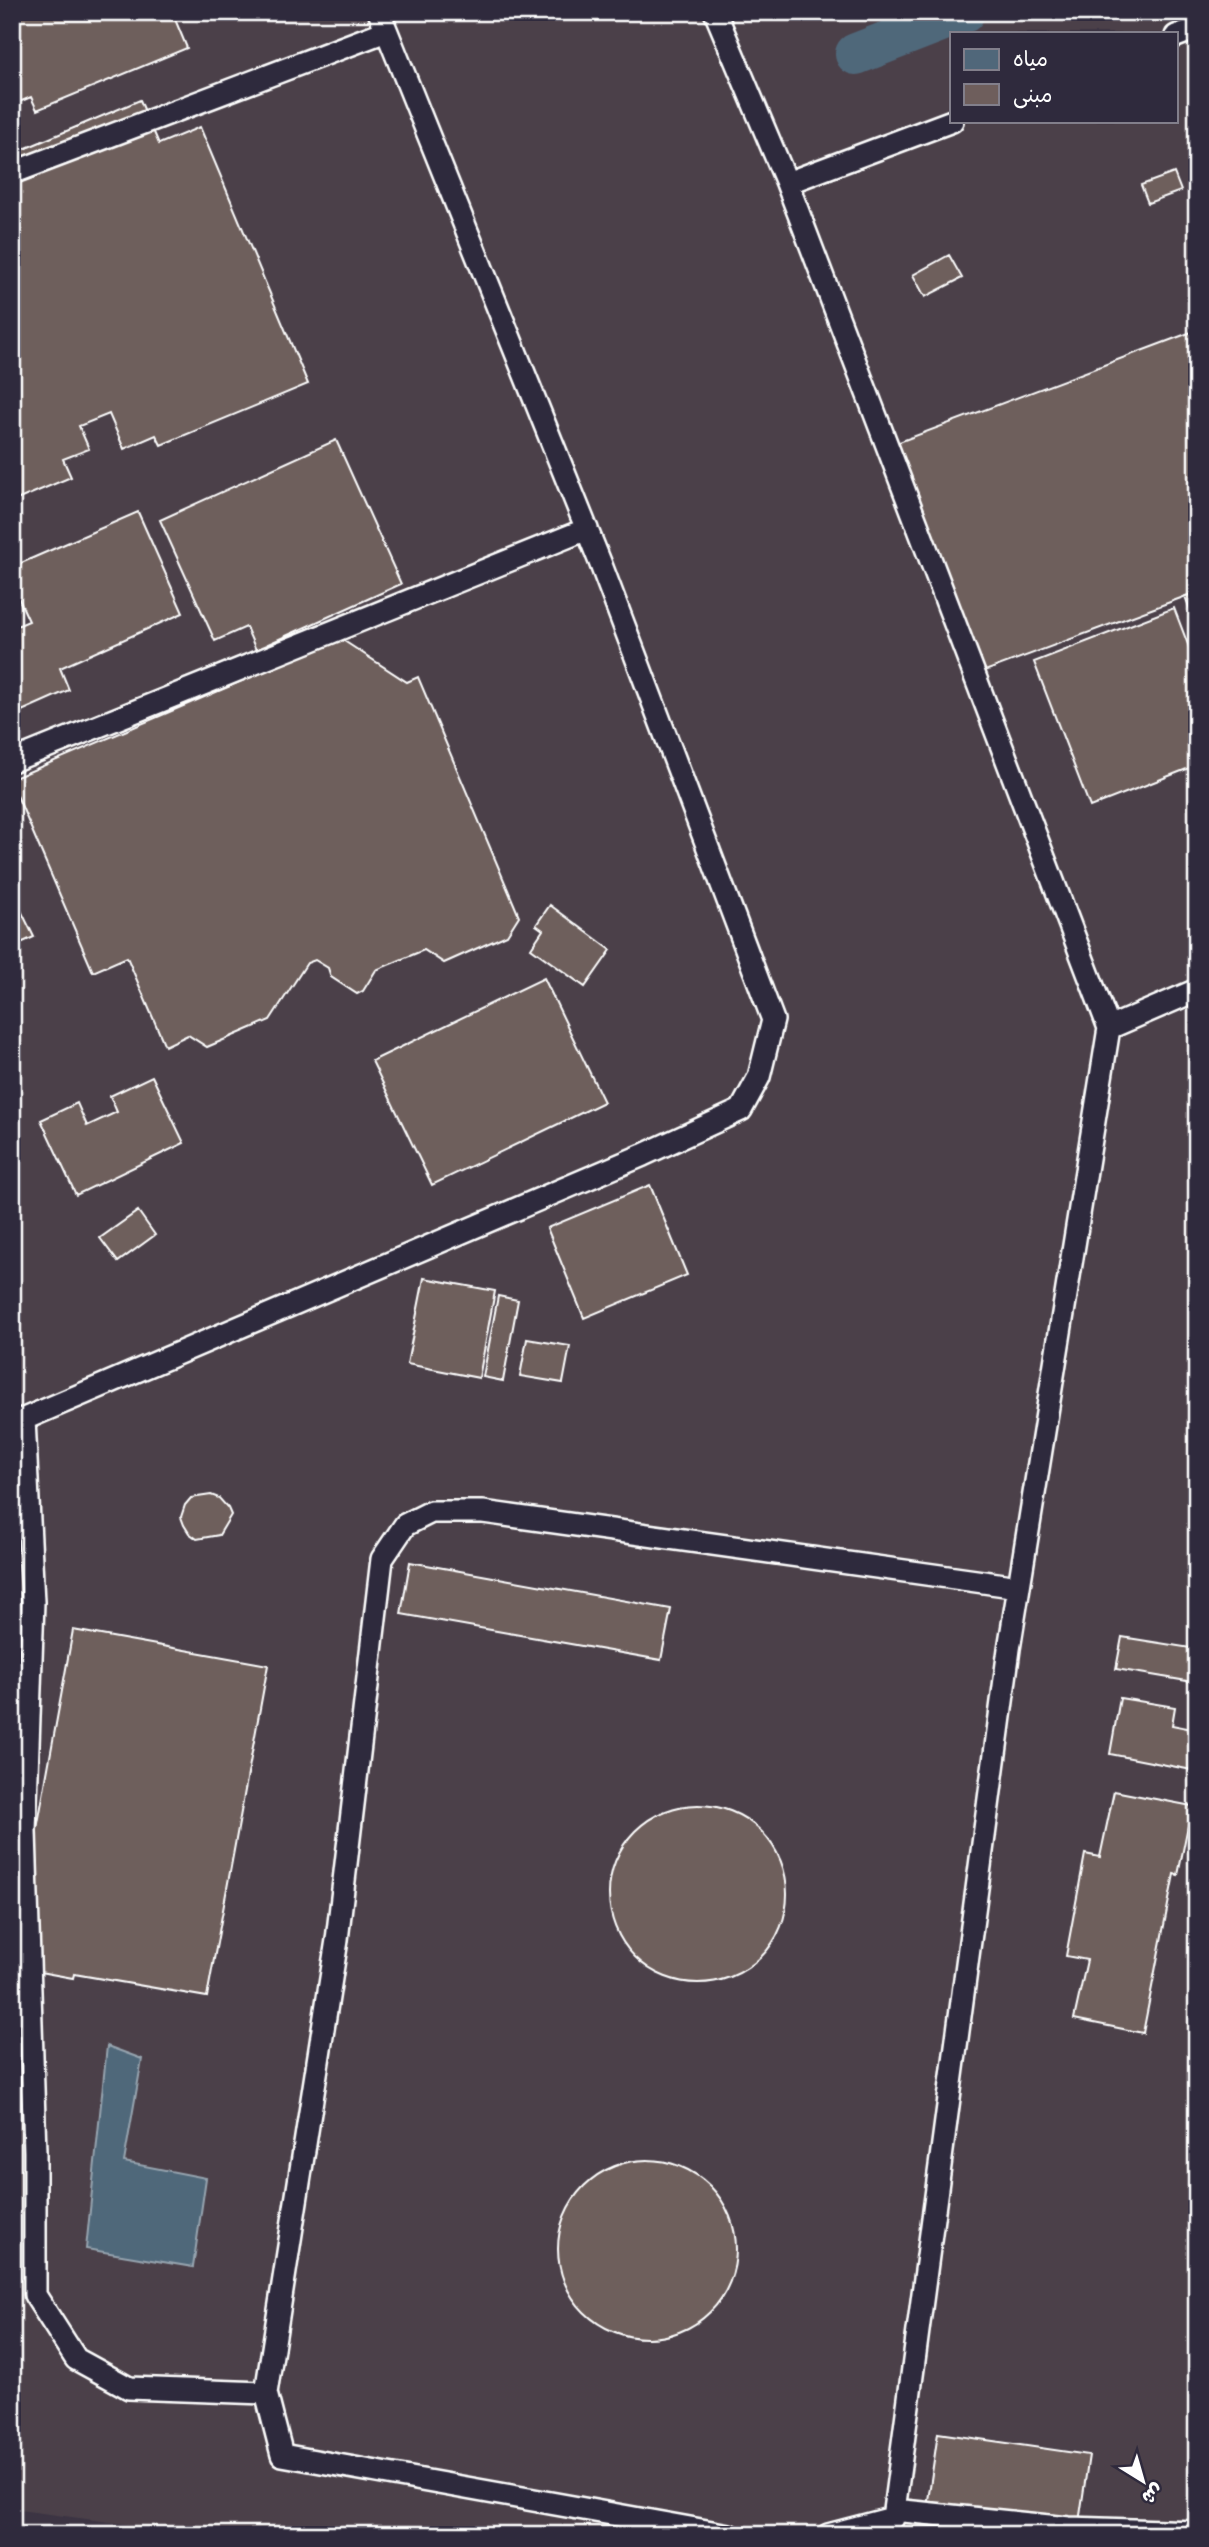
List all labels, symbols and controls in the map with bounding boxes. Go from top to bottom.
legend [950,32,1178,122]
text: مياه [1013,47,1048,77]
text: مبنى [1013,83,1052,113]
north arrow [1108,2446,1178,2516]
text: ش [1135,2475,1168,2509]

